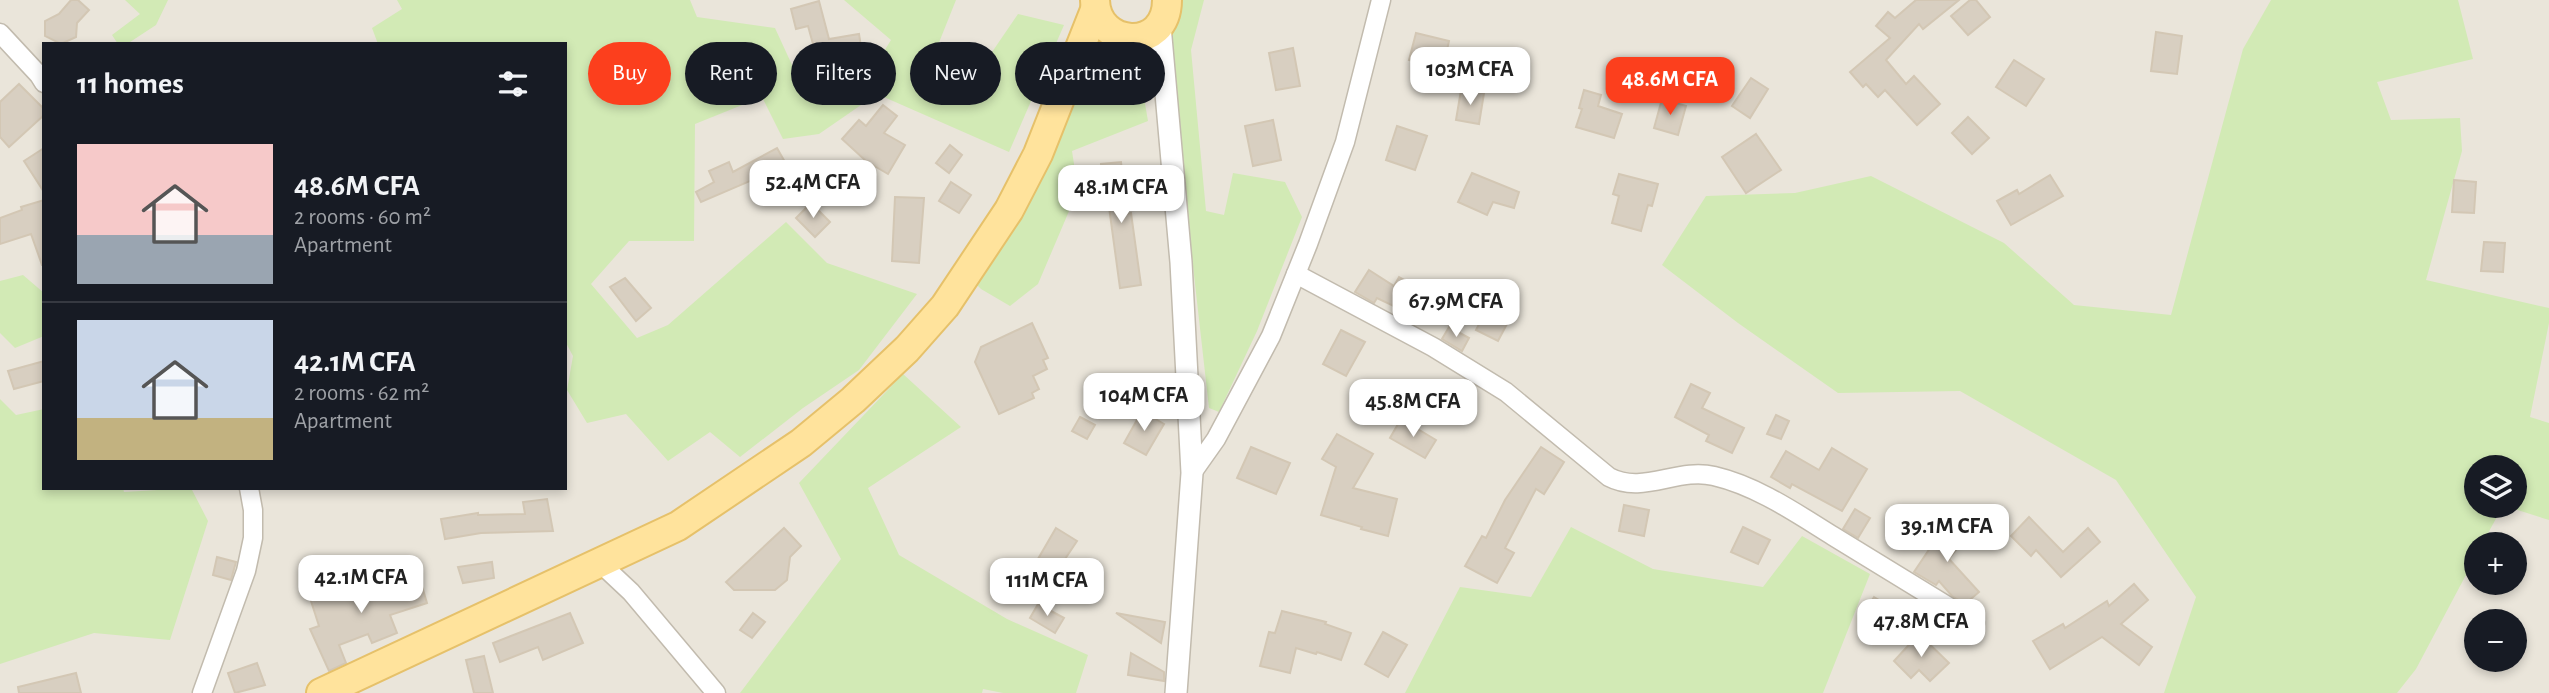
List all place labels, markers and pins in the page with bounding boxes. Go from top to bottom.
pin: 103M CFA [1398,48,1542,107]
pin: 48.6M CFA [1590,58,1750,117]
pin: 52.4M CFA [733,160,893,220]
pin: 48.1M CFA [1041,166,1201,225]
pin: 67.9M CFA [1376,280,1536,339]
pin: 104M CFA [1072,374,1216,433]
pin: 45.8M CFA [1333,380,1493,439]
pin: 39.1M CFA [1867,504,2027,564]
pin: 42.1M CFA [281,556,441,615]
pin: 111M CFA [975,558,1119,618]
pin: 47.8M CFA [1841,600,2001,659]

